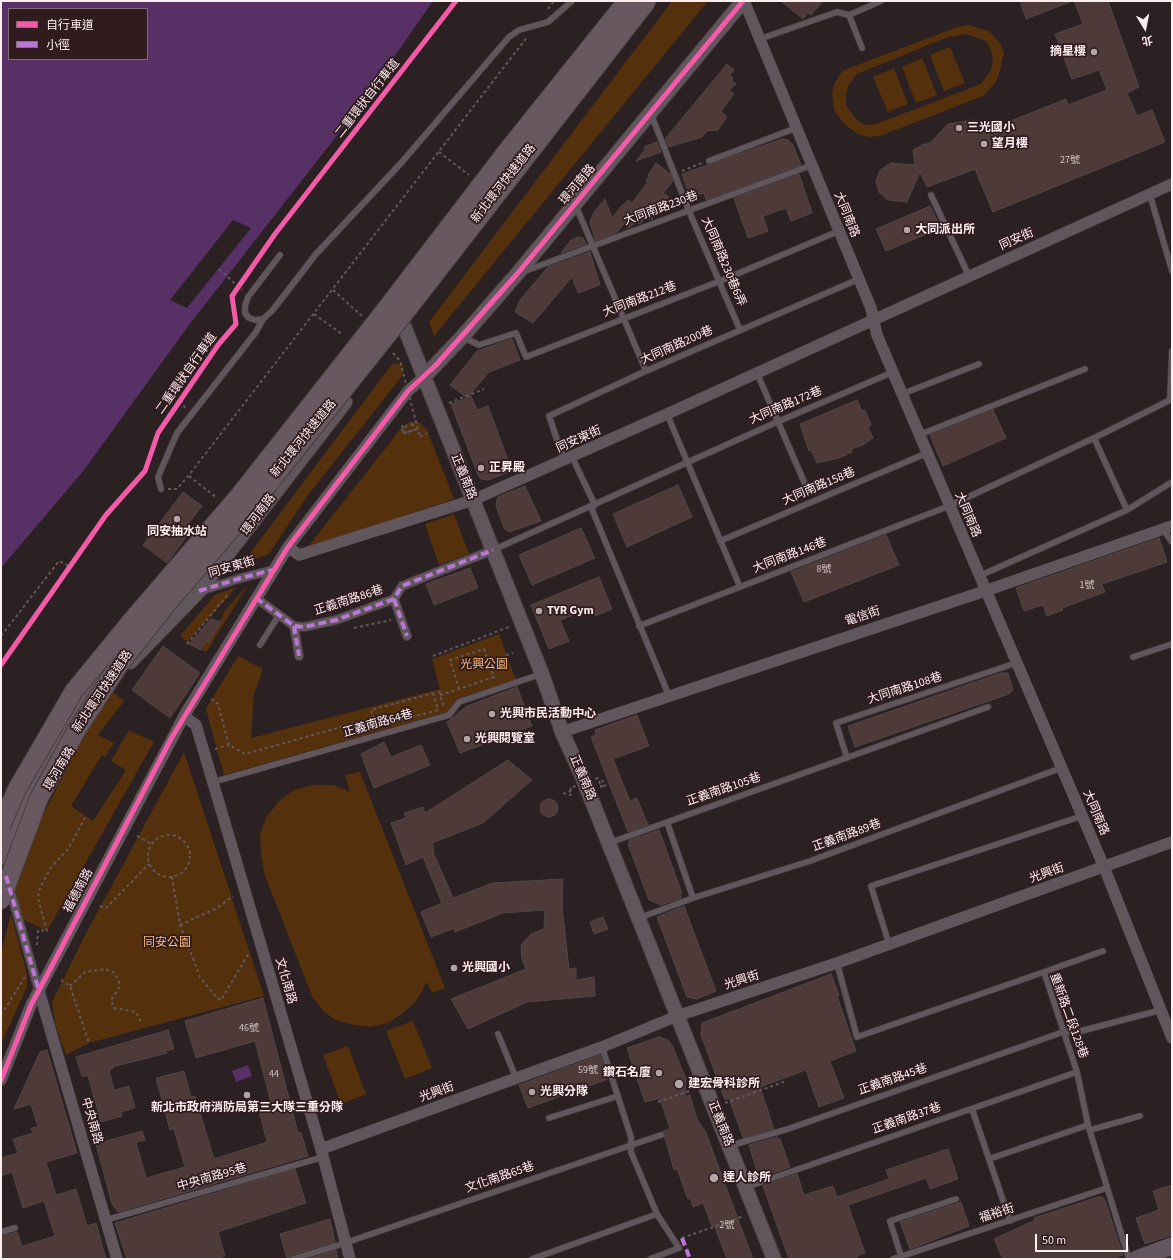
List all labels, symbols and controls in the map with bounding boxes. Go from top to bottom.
legend [8,8,148,60]
north arrow [1125,8,1165,48]
text: 自行車道 [46,17,94,34]
text: 北 [1140,32,1154,49]
text: 小徑 [46,37,70,54]
place label: 摘星樓 [1050,45,1086,59]
marker: 摘星樓 [1089,47,1099,57]
street label: 二重環狀自行車道 [333,57,403,141]
place label: 三光國小 [967,121,1015,135]
marker: 三光國小 [954,123,964,133]
place label: 望月樓 [992,137,1028,151]
marker: 望月樓 [979,139,989,149]
street label: 新北環河快速道路 [469,142,539,226]
house number: 27號 [1060,155,1080,167]
street label: 環河南路 [557,162,599,208]
street label: 大同南路230巷 [622,189,700,229]
street label: 大同南路 [830,190,862,240]
street label: 大同南路230巷6弄 [698,215,748,309]
place label: 大同派出所 [915,223,975,237]
marker: 大同派出所 [902,225,912,235]
street label: 同安街 [998,226,1036,254]
street label: 大同南路212巷 [601,279,679,321]
street label: 大同南路200巷 [638,324,716,368]
street label: 二重環狀自行車道 [154,331,220,417]
street label: 大同南路172巷 [747,384,825,428]
street label: 新北環河快速道路 [268,397,340,481]
street label: 同安東街 [554,424,604,456]
street label: 正義南路 [447,452,479,502]
place label: 正昇殿 [489,461,525,475]
marker: 正昇殿 [476,463,486,473]
street label: 大同南路158巷 [780,465,858,509]
street label: 大同南路 [951,490,983,540]
street label: 環河南路 [239,491,279,539]
marker: 同安抽水站 [172,514,182,524]
place label: 同安抽水站 [147,525,207,539]
street label: 大同南路146巷 [751,535,829,577]
street label: 同安東街 [207,554,257,582]
house number: 8號 [817,564,831,576]
house number: 1號 [1080,580,1094,592]
street label: 正義南路86巷 [313,583,385,619]
place label: TYR Gym [547,604,594,618]
street label: 電信街 [844,604,882,630]
marker: TYR Gym [534,606,544,616]
street label: 新北環河快速道路 [70,648,136,736]
park label: 光興公園 [460,658,508,672]
street label: 大同南路108巷 [866,670,944,708]
street label: 正義南路64巷 [341,707,415,741]
place label: 光興市民活動中心 [500,707,596,721]
marker: 光興市民活動中心 [487,709,497,719]
place label: 光興閱覽室 [475,732,535,746]
marker: 光興閱覽室 [462,734,472,744]
street label: 環河南路 [41,745,79,793]
street label: 正義南路 [566,753,598,803]
street label: 正義南路105巷 [685,771,763,809]
street label: 大同南路 [1079,788,1111,838]
street label: 正義南路89巷 [811,817,883,855]
street label: 光興街 [1028,861,1066,887]
street label: 福德南路 [61,866,97,916]
park label: 同安公園 [143,936,191,950]
street label: 文化南路 [271,956,299,1006]
place label: 光興國小 [462,961,510,975]
marker: 光興國小 [449,963,459,973]
street label: 光興街 [723,969,761,993]
street label: 重新路二段128巷 [1046,971,1090,1061]
house number: 46號 [239,1023,259,1035]
street label: 正義南路45巷 [857,1061,929,1099]
house number: 59號 [578,1065,598,1077]
place label: 鑽石名廈 [603,1066,651,1080]
marker: 鑽石名廈 [654,1068,664,1078]
house number: 44 [269,1069,279,1081]
place label: 建宏骨科診所 [688,1077,760,1091]
marker: 建宏骨科診所 [673,1078,685,1090]
street label: 光興街 [418,1080,456,1106]
place label: 光興分隊 [540,1085,588,1099]
marker: 光興分隊 [527,1087,537,1097]
marker: 新北市政府消防局第三大隊三重分隊 [242,1090,252,1100]
street label: 中央南路 [77,1096,105,1146]
street label: 正義南路 [704,1099,736,1149]
street label: 正義南路37巷 [871,1100,943,1138]
place label: 新北市政府消防局第三大隊三重分隊 [151,1101,343,1115]
street label: 文化南路65巷 [464,1159,536,1197]
street label: 中央南路95巷 [175,1161,249,1195]
place label: 達人診所 [723,1171,771,1185]
marker: 達人診所 [708,1172,720,1184]
street label: 福裕街 [978,1202,1016,1226]
house number: 2號 [720,1220,734,1232]
scale bar [1037,1226,1130,1252]
text: 50 m [1042,1232,1066,1249]

